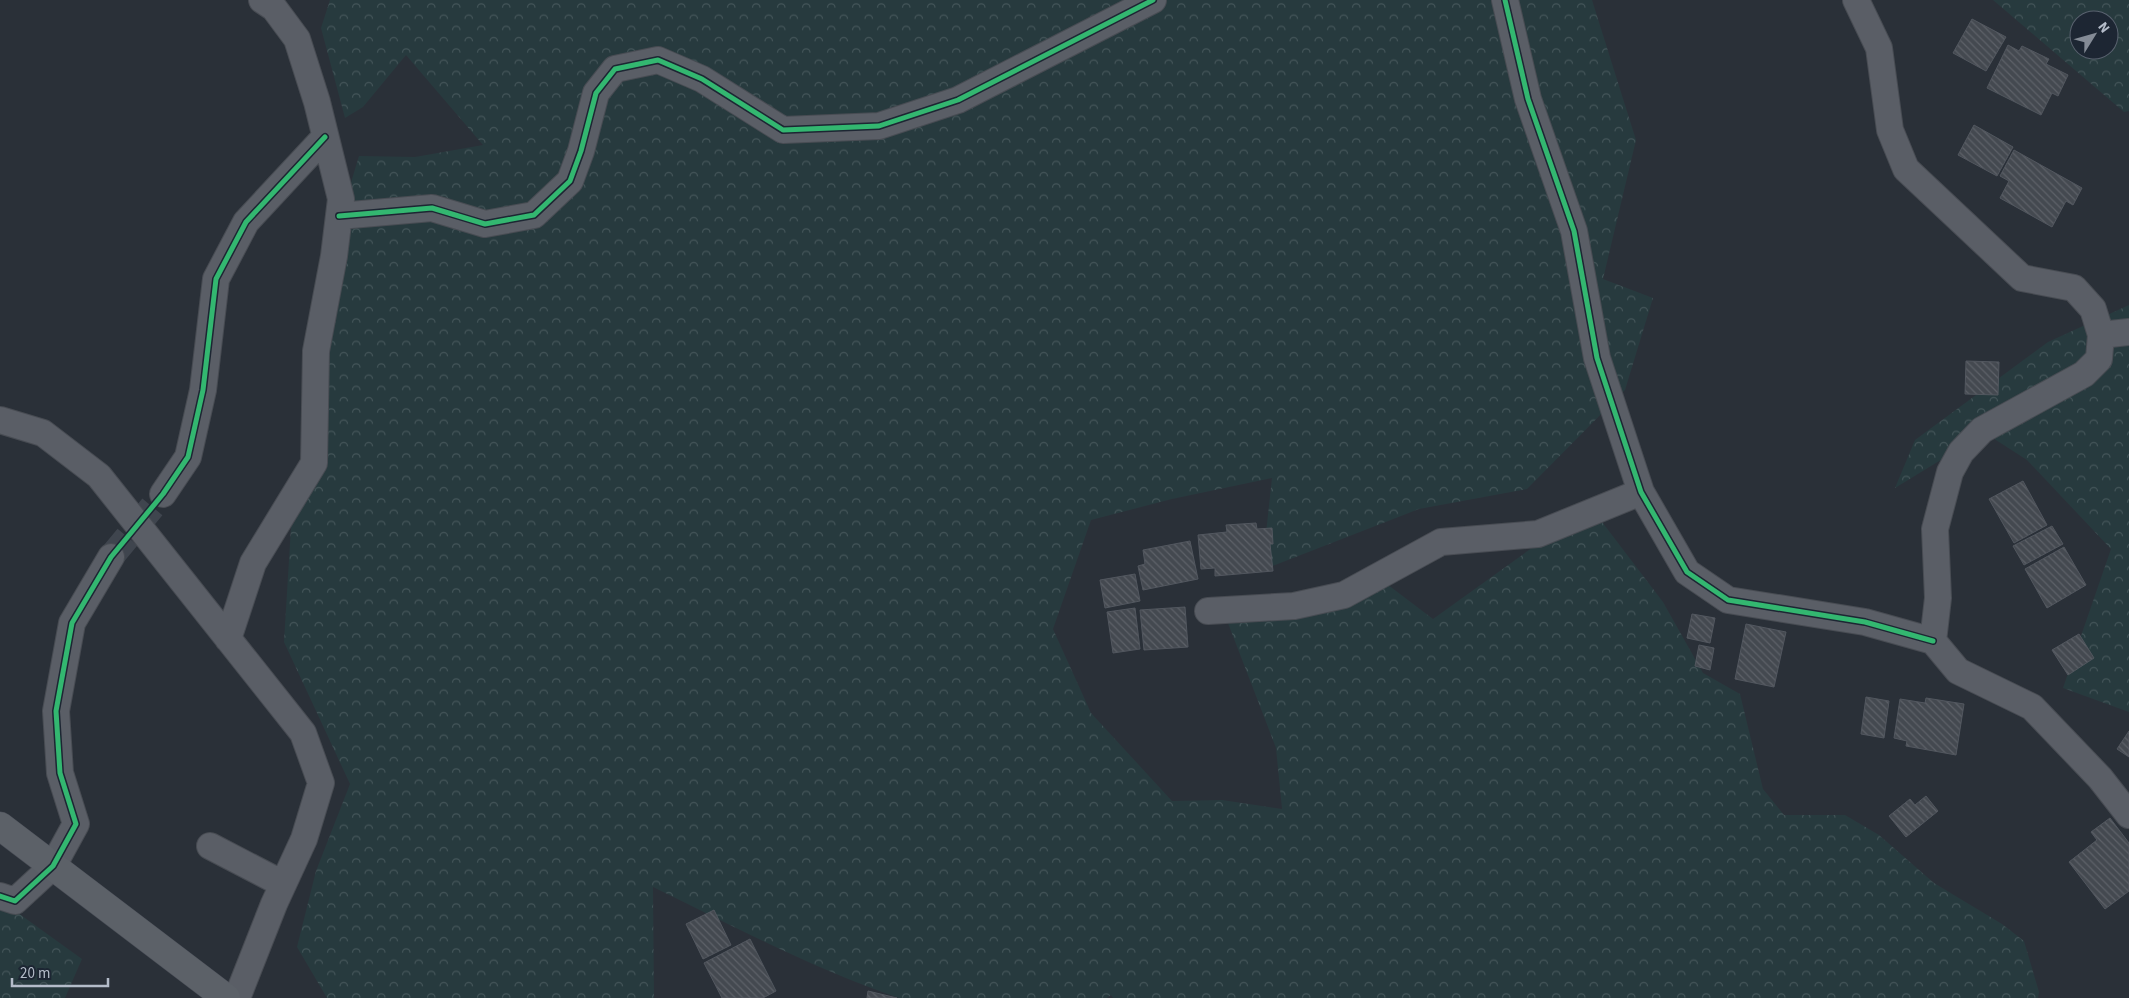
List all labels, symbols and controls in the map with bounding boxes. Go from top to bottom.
north arrow [2069,10,2119,60]
text: N [2093,18,2114,38]
scale bar [12,956,109,988]
text: 20 m [20,963,50,984]

